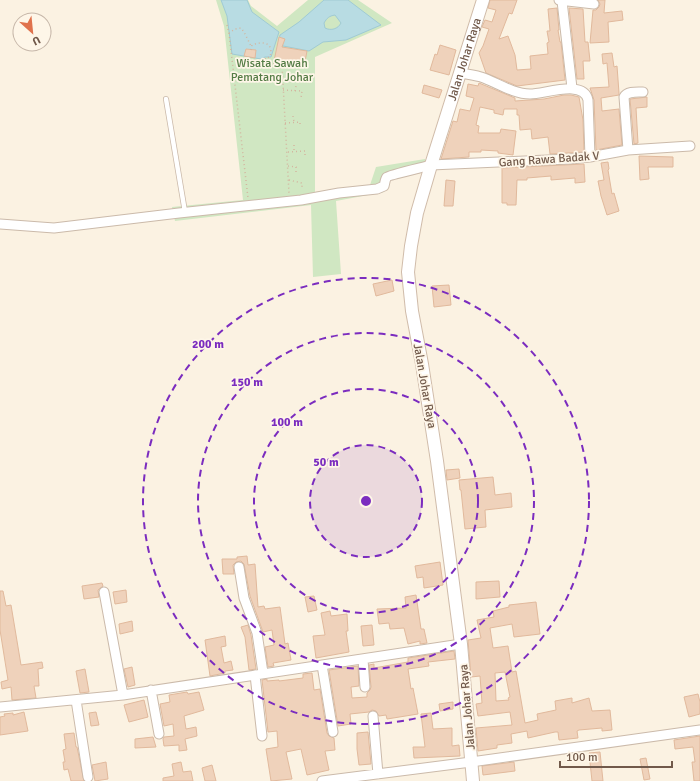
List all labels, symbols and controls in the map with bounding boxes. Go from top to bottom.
north arrow [12,12,52,52]
street label: Jalan Johar Raya [445,16,485,103]
text: U [30,33,43,48]
park label: Wisata Sawah Pematang Johar [231,56,314,85]
street label: Gang Rawa Badak V [498,148,600,171]
text: 200 m [192,337,224,352]
street label: Jalan Johar Raya [410,343,439,430]
text: 150 m [231,375,263,390]
text: 100 m [271,415,303,430]
text: 50 m [313,455,339,470]
centre of rings [359,494,373,508]
street label: Jalan Johar Raya [456,664,479,750]
scale bar [560,743,672,769]
text: 100 m [566,750,598,765]

